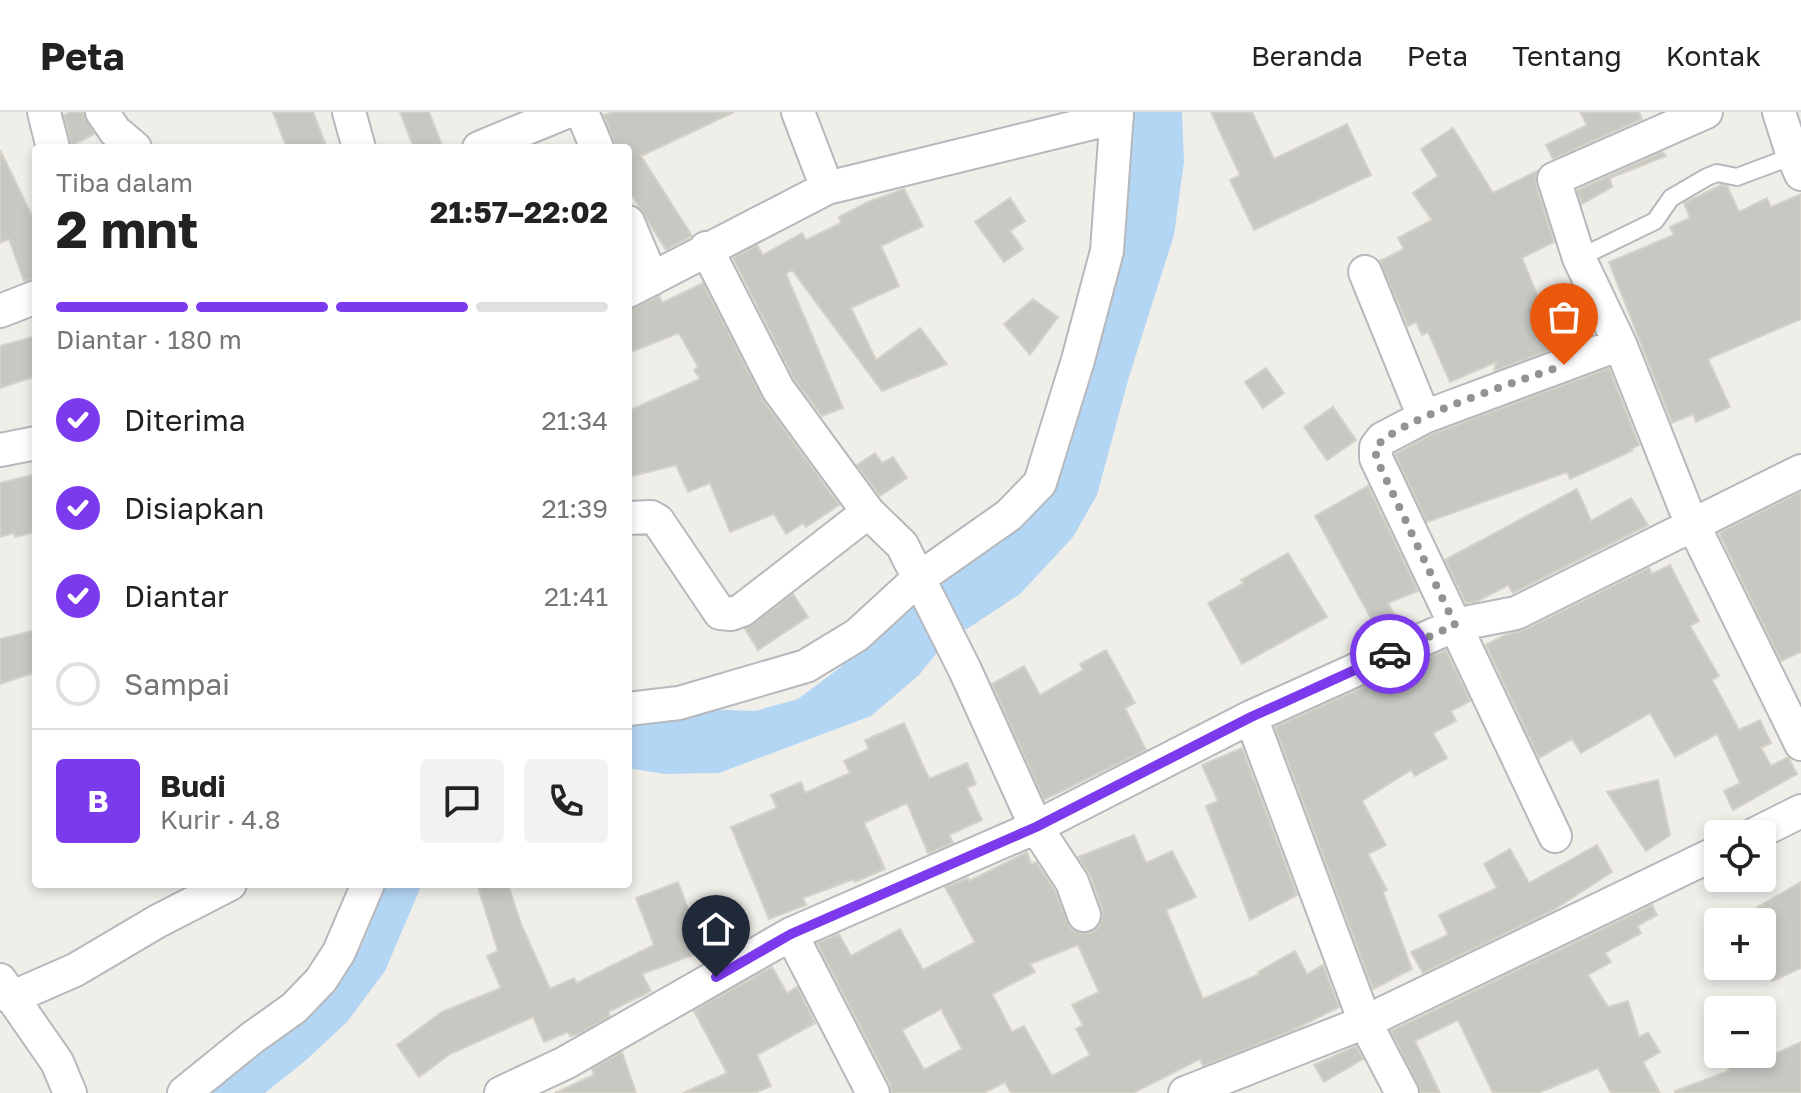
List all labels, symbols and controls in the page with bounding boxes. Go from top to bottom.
text: Peta [40,33,125,78]
text: Beranda [1251,39,1363,72]
text: Peta [1407,39,1468,72]
text: Tentang [1512,39,1622,72]
text: Kontak [1666,39,1761,72]
text: Tiba dalam [56,167,193,198]
text: 21:57–22:02 [430,194,608,230]
text: 2 mnt [56,197,198,259]
pin [1530,283,1598,365]
icon: bag [1542,295,1586,339]
text: Diantar · 180 m [56,324,242,355]
icon: check [56,398,100,442]
text: Diterima [124,402,246,438]
text: 21:34 [541,405,608,436]
icon: check [56,486,100,530]
text: Disiapkan [124,490,264,526]
text: 21:39 [542,493,608,524]
icon: check [56,574,100,618]
text: Diantar [124,578,229,614]
text: 21:41 [544,581,608,612]
courier [1350,614,1430,694]
icon: car [1368,632,1412,676]
text: Sampai [124,666,230,702]
button: chat [420,759,504,843]
button: phone [524,759,608,843]
text: Budi [160,768,226,804]
text: B [87,783,109,819]
text: Kurir · 4.8 [160,804,281,835]
map controls [1704,820,1776,1068]
button: locate [1704,820,1776,892]
pin [682,895,750,977]
icon: home [694,907,738,951]
button: + [1704,908,1776,980]
button: − [1704,996,1776,1068]

